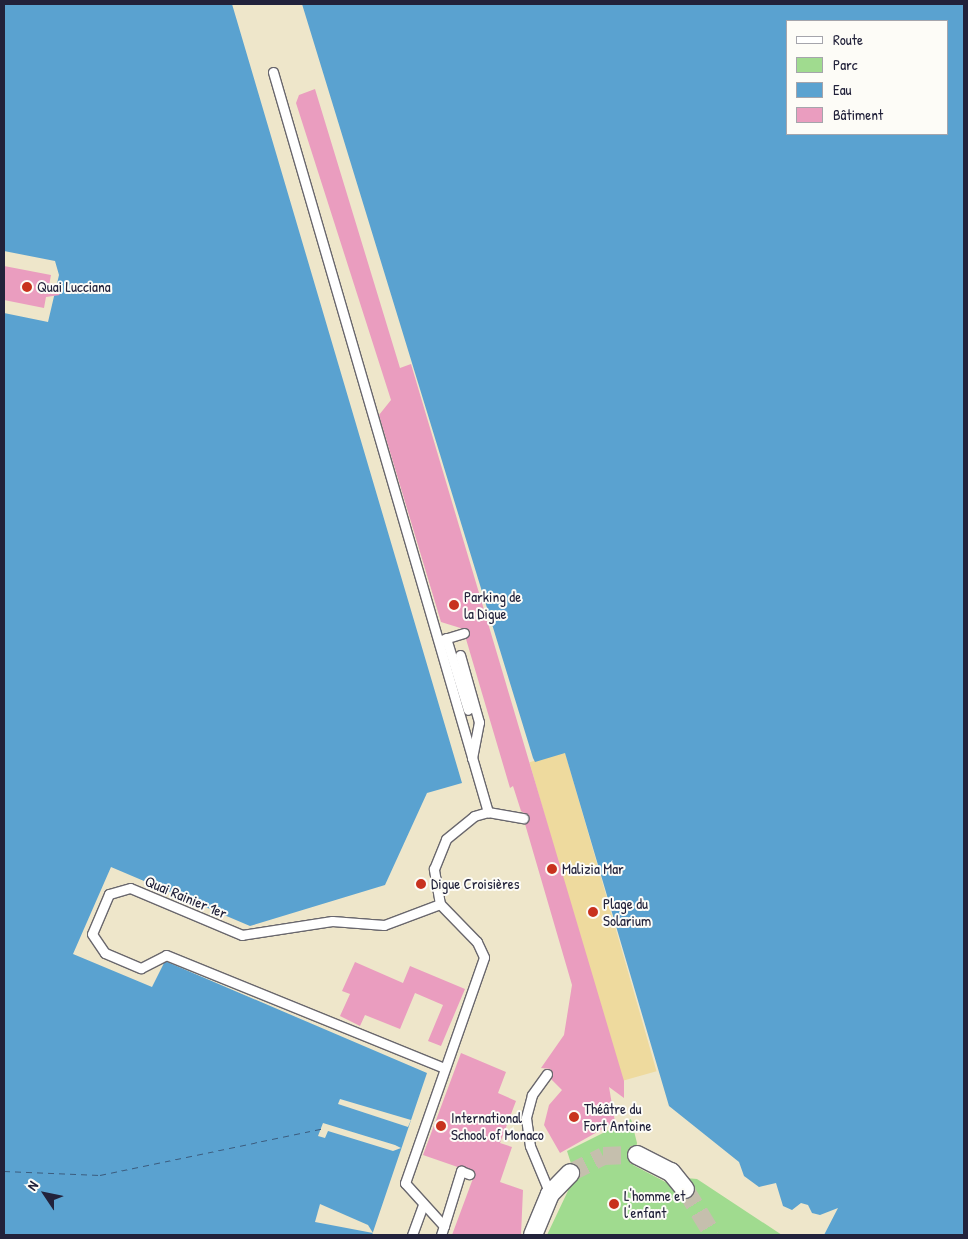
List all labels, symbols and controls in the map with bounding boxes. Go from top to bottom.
legend [786,20,948,135]
text: Route [833,29,863,50]
text: Parc [833,54,858,75]
text: Eau [833,79,852,100]
text: Bâtiment [833,104,883,125]
place label: Quai Lucciana [37,278,111,296]
marker: Quai Lucciana [21,281,33,293]
place label: Parking de la Digue [464,587,521,622]
marker: Parking de la Digue [448,599,460,611]
place label: Malizia Mar [562,860,624,878]
marker: Malizia Mar [546,863,558,875]
street label: Quai Rainier 1er [142,872,230,922]
place label: Digue Croisières [431,875,520,893]
marker: Digue Croisières [415,878,427,890]
place label: Plage du Solarium [603,894,651,929]
marker: Plage du Solarium [587,906,599,918]
place label: Théâtre du Fort Antoine [584,1099,651,1134]
place label: International School of Monaco [451,1108,544,1143]
marker: Théâtre du Fort Antoine [568,1111,580,1123]
marker: International School of Monaco [435,1120,447,1132]
north arrow [20,1169,70,1219]
text: N [22,1177,42,1194]
place label: L'homme et l'enfant [624,1186,685,1221]
marker: L'homme et l'enfant [608,1198,620,1210]

